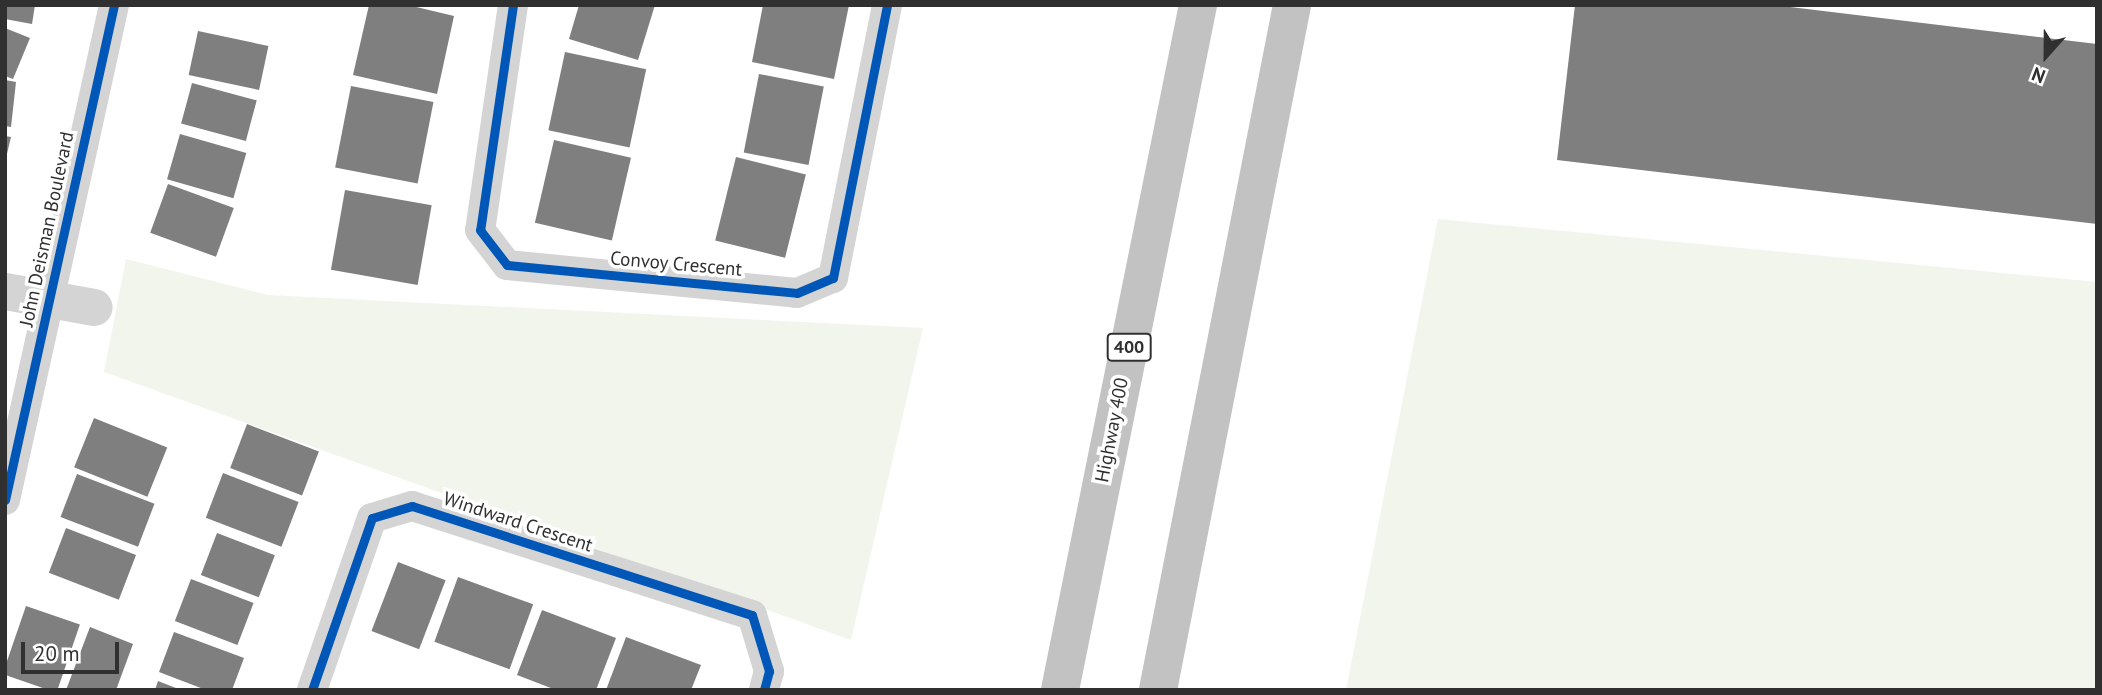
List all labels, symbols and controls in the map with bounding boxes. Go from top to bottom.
north arrow [2011,21,2081,91]
text: N [2028,62,2049,89]
street label: John Deisman Boulevard [15,129,79,329]
street label: Convoy Crescent [609,247,743,281]
road number: 400 [1106,332,1152,362]
street label: Highway 400 [1091,375,1133,485]
street label: Windward Crescent [440,487,596,557]
scale bar [24,628,122,672]
text: 20 m [34,640,80,667]

